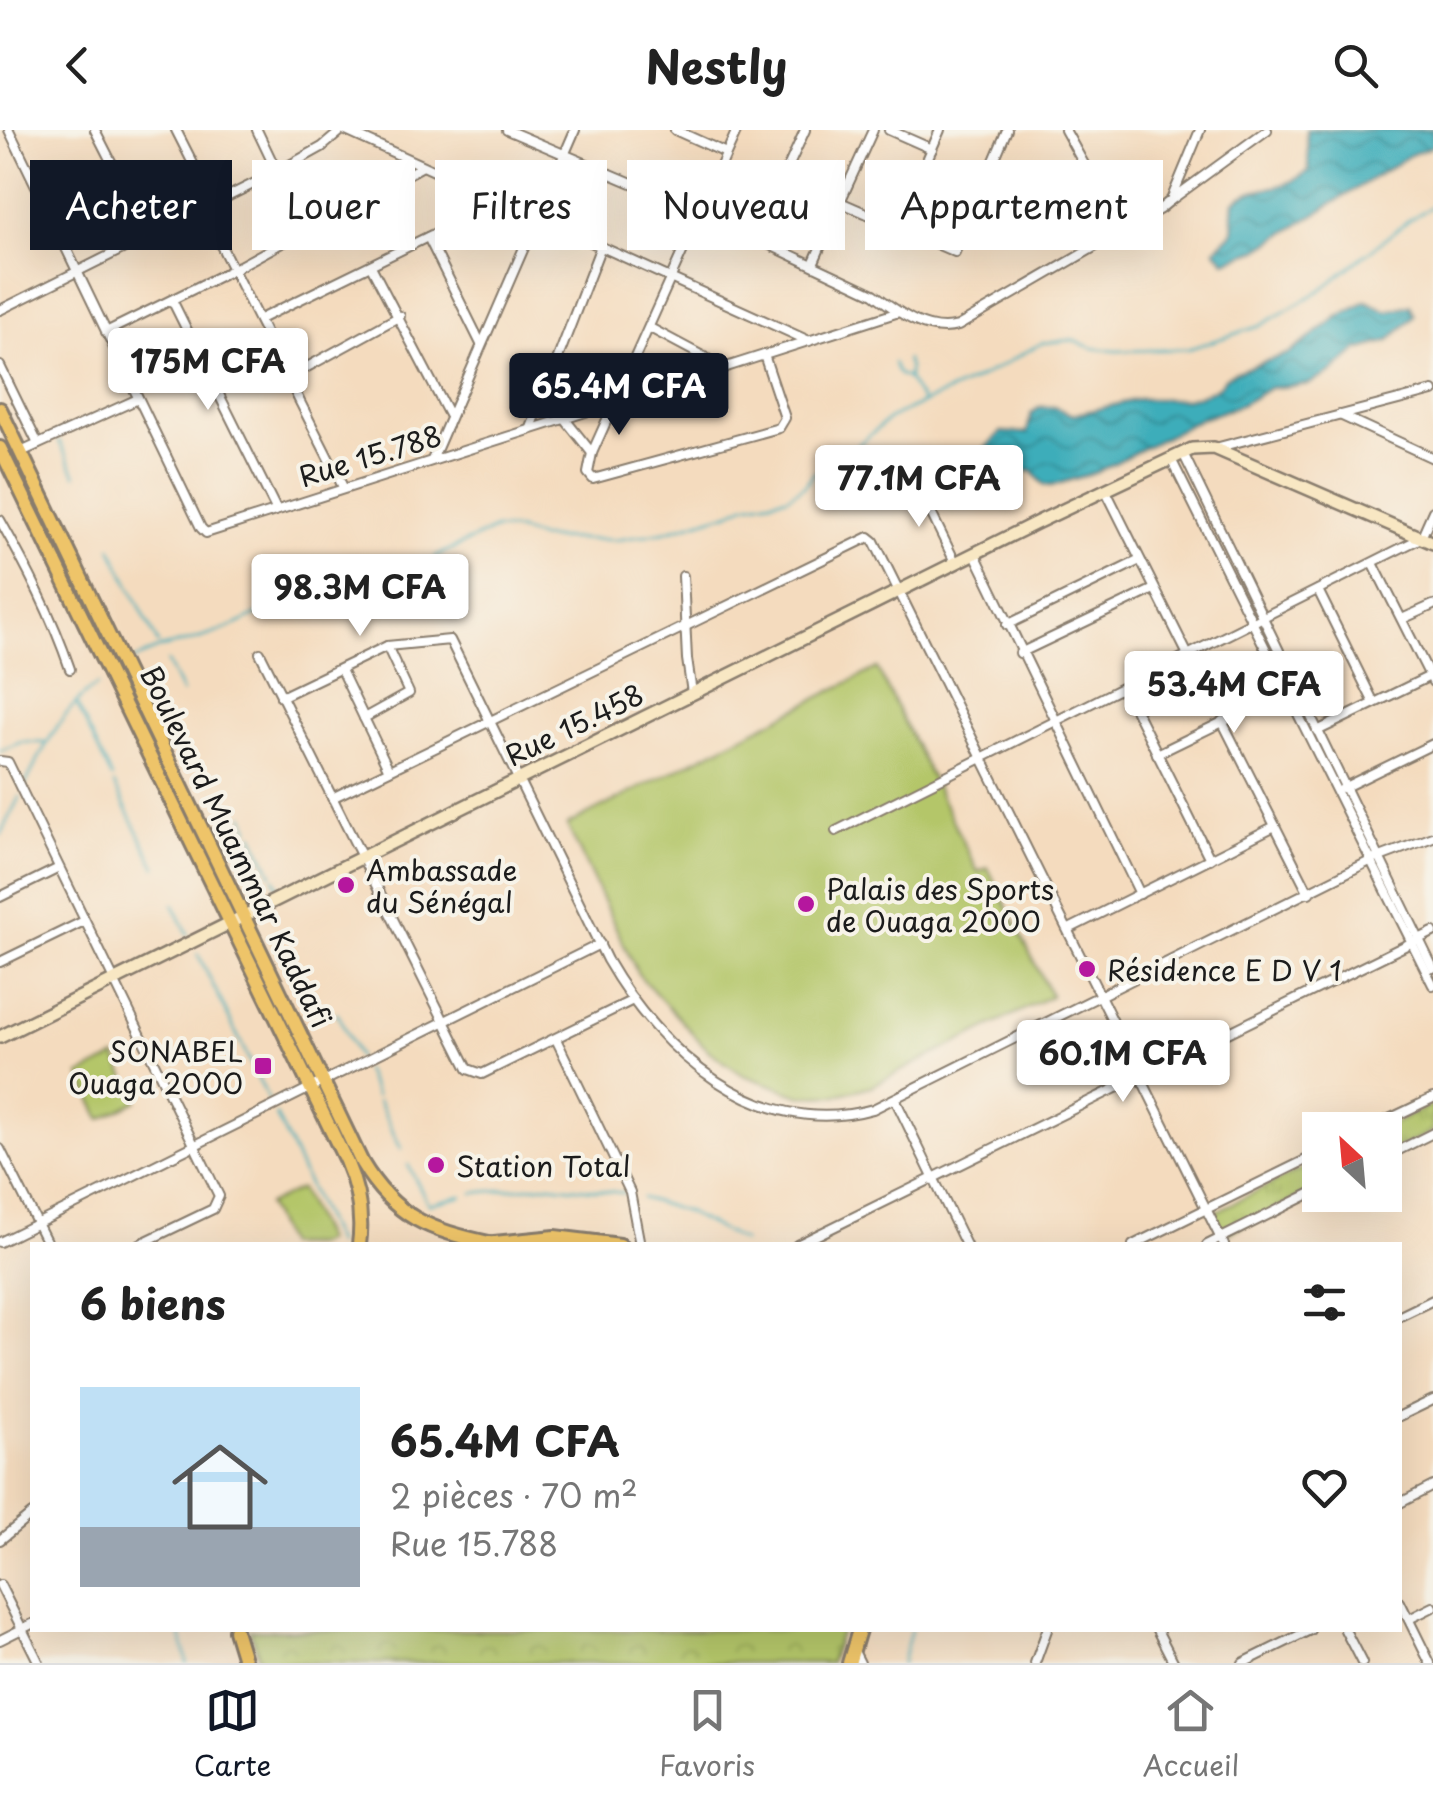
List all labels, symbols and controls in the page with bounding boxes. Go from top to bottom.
text: Nestly [646,31,787,99]
icon: back [50,38,105,93]
icon: search [1328,38,1383,93]
chip: Acheter [30,160,232,250]
chip: Louer [252,160,415,250]
chip: Filtres [435,160,607,250]
chip: Nouveau [627,160,845,250]
chip: Appartement [865,160,1163,250]
pin: 175M CFA [105,328,311,413]
text: 175M CFA [130,336,286,384]
pin: 65.4M CFA [505,353,733,438]
text: 65.4M CFA [531,361,707,409]
street label: Rue 15.788 [293,413,447,497]
pin: 77.1M CFA [805,445,1033,530]
text: 77.1M CFA [837,453,1001,501]
pin: 98.3M CFA [246,554,474,639]
text: 98.3M CFA [274,562,446,610]
pin: 53.4M CFA [1120,651,1348,736]
street label: Boulevard Muammar Kaddafi [130,658,344,1034]
text: 53.4M CFA [1146,659,1322,707]
street label: Rue 15.458 [498,672,650,776]
place label: Ambassade du Sénégal [366,848,517,923]
place label: Palais des Sports de Ouaga 2000 [826,867,1054,942]
marker: Ambassade du Sénégal [335,874,357,896]
marker: Palais des Sports de Ouaga 2000 [795,893,817,915]
place label: Résidence E D V 1 [1107,948,1342,991]
marker: Résidence E D V 1 [1076,958,1098,980]
pin: 60.1M CFA [1009,1020,1237,1105]
text: 60.1M CFA [1039,1028,1207,1076]
place label: SONABEL Ouaga 2000 [68,1029,243,1104]
marker: SONABEL Ouaga 2000 [252,1055,274,1077]
north arrow [1302,1112,1402,1212]
map controls [1302,1112,1402,1212]
place label: Station Total [456,1144,630,1187]
marker: Station Total [425,1154,447,1176]
text: 6 biens [80,1271,226,1334]
icon: filters [1297,1275,1352,1330]
text: 65.4M CFA [390,1408,620,1471]
icon: home [160,1427,280,1547]
icon: heart [1297,1460,1352,1515]
text: 2 pièces · 70 m² [390,1471,638,1519]
text: Rue 15.788 [390,1519,558,1567]
tab: Carte [194,1683,271,1786]
tab: Favoris [659,1683,755,1786]
tab: Accueil [1143,1683,1239,1786]

